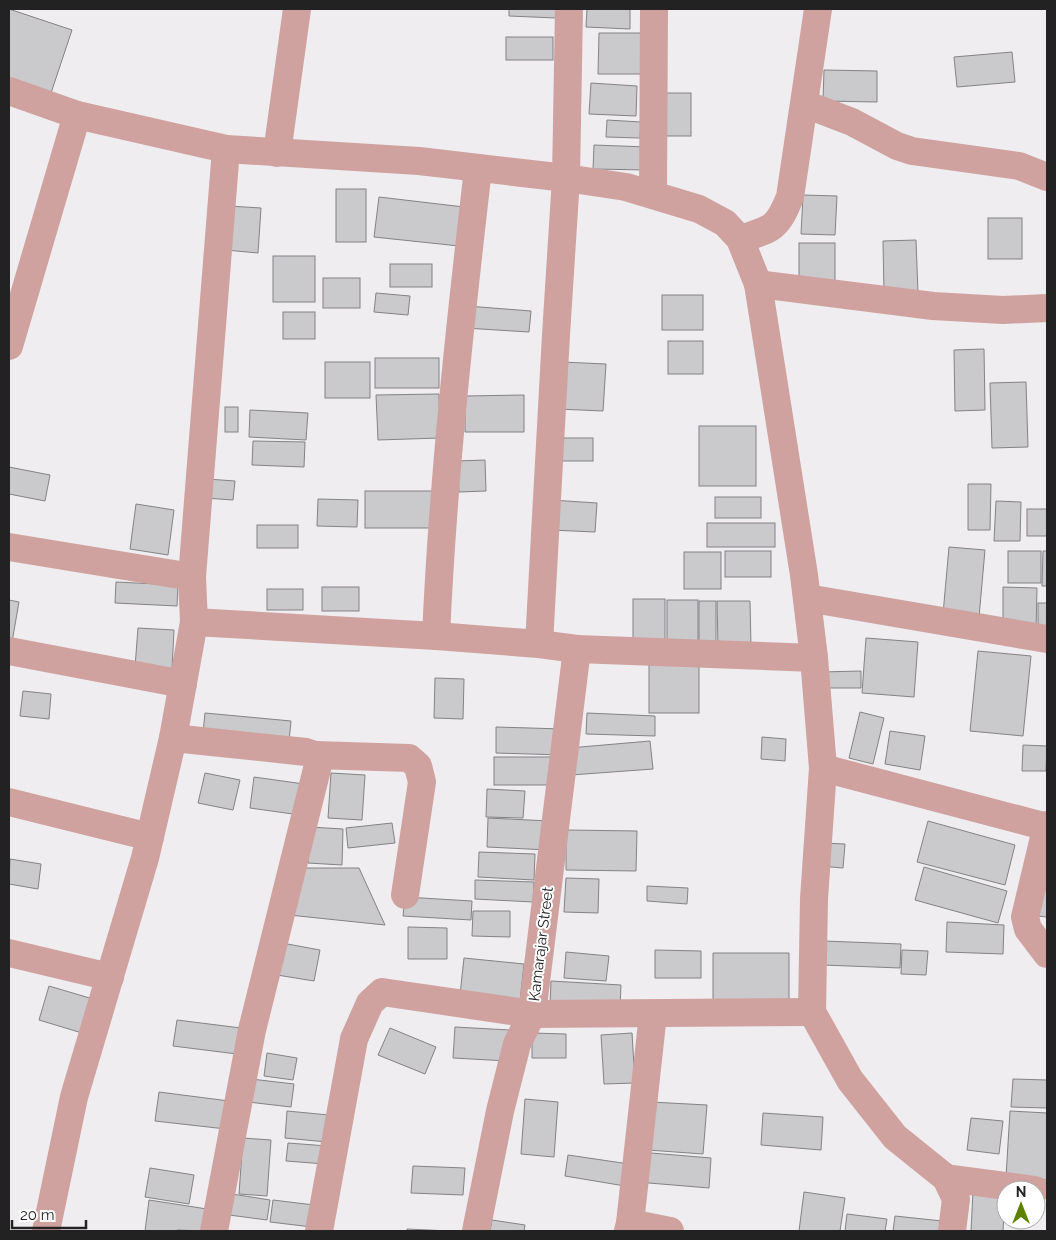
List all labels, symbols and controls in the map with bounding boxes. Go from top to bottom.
street label: Kamarajar Street [525,886,557,1002]
north arrow [996,1180,1046,1230]
text: N [1016,1184,1026,1200]
scale bar [12,1198,86,1230]
text: 20 m [20,1206,55,1224]

